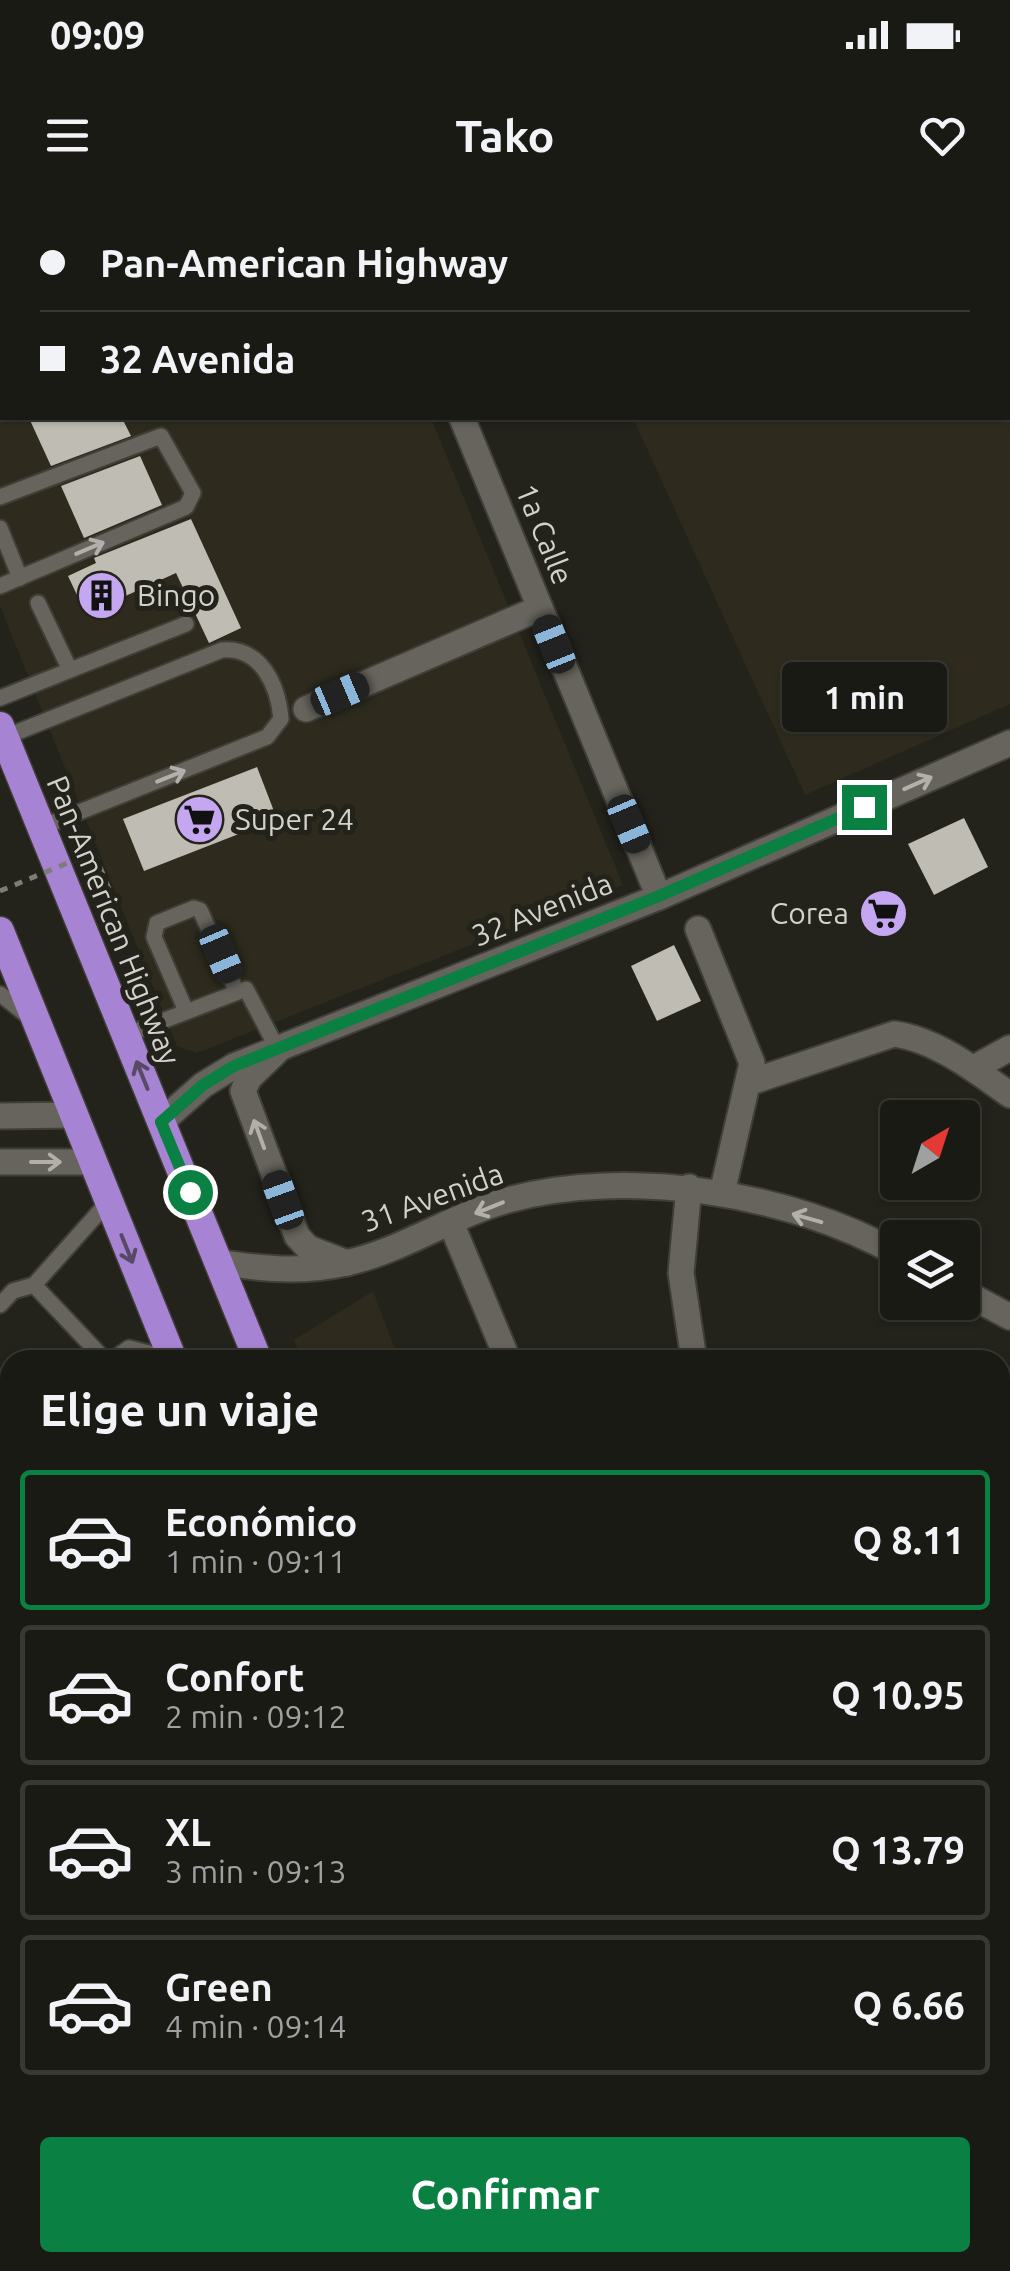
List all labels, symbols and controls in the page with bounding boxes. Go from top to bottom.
text: 09:09 [50,14,145,56]
icon: menu [40,108,95,163]
icon: heart [915,108,970,163]
text: Tako [455,110,555,161]
text: Pan-American Highway [100,242,508,284]
text: 32 Avenida [100,338,295,380]
street label: 1a Calle [510,479,580,589]
one-way arrow [74,538,105,556]
building icon: Bingo [76,569,128,621]
place label: Bingo [137,578,215,612]
car [529,611,579,677]
callout: 1 min [782,662,946,732]
car [307,668,373,720]
text: 1 min [824,679,905,715]
one-way arrow [155,765,185,783]
street label: Pan-American Highway [40,771,188,1069]
one-way arrow [902,773,933,791]
route end [842,785,887,830]
car [603,791,655,857]
supermarket icon: Super 24 [174,793,226,845]
place label: Super 24 [235,802,354,836]
street label: 32 Avenida [467,865,617,953]
supermarket icon: Corea [858,887,910,939]
place label: Corea [770,896,849,930]
car [195,921,247,987]
one-way arrow [132,1060,150,1091]
north arrow [880,1100,980,1200]
map controls [880,1100,980,1320]
one-way arrow [249,1120,267,1151]
one-way arrow [30,1152,62,1172]
street label: 31 Avenida [356,1156,508,1238]
car [259,1167,307,1233]
route start [168,1170,213,1215]
one-way arrow [474,1200,505,1218]
one-way arrow [792,1208,824,1226]
button: layers [880,1220,980,1320]
one-way arrow [120,1233,138,1264]
text: Elige un viaje [40,1384,320,1435]
icon: car [45,1495,135,1585]
text: Económico [165,1501,357,1543]
text: Q 8.11 [852,1519,965,1561]
text: 1 min · 09:11 [165,1543,347,1579]
icon: car [45,1650,135,1740]
text: Confort [165,1656,304,1698]
text: Q 10.95 [831,1674,965,1716]
text: 2 min · 09:12 [165,1698,347,1734]
icon: car [45,1805,135,1895]
text: XL [165,1811,211,1853]
text: Q 13.79 [831,1829,965,1871]
text: 3 min · 09:13 [165,1853,347,1889]
icon: car [45,1960,135,2050]
text: Green [165,1966,273,2008]
text: Q 6.66 [852,1984,965,2026]
text: 4 min · 09:14 [165,2008,347,2044]
button: Confirmar [40,2137,970,2252]

